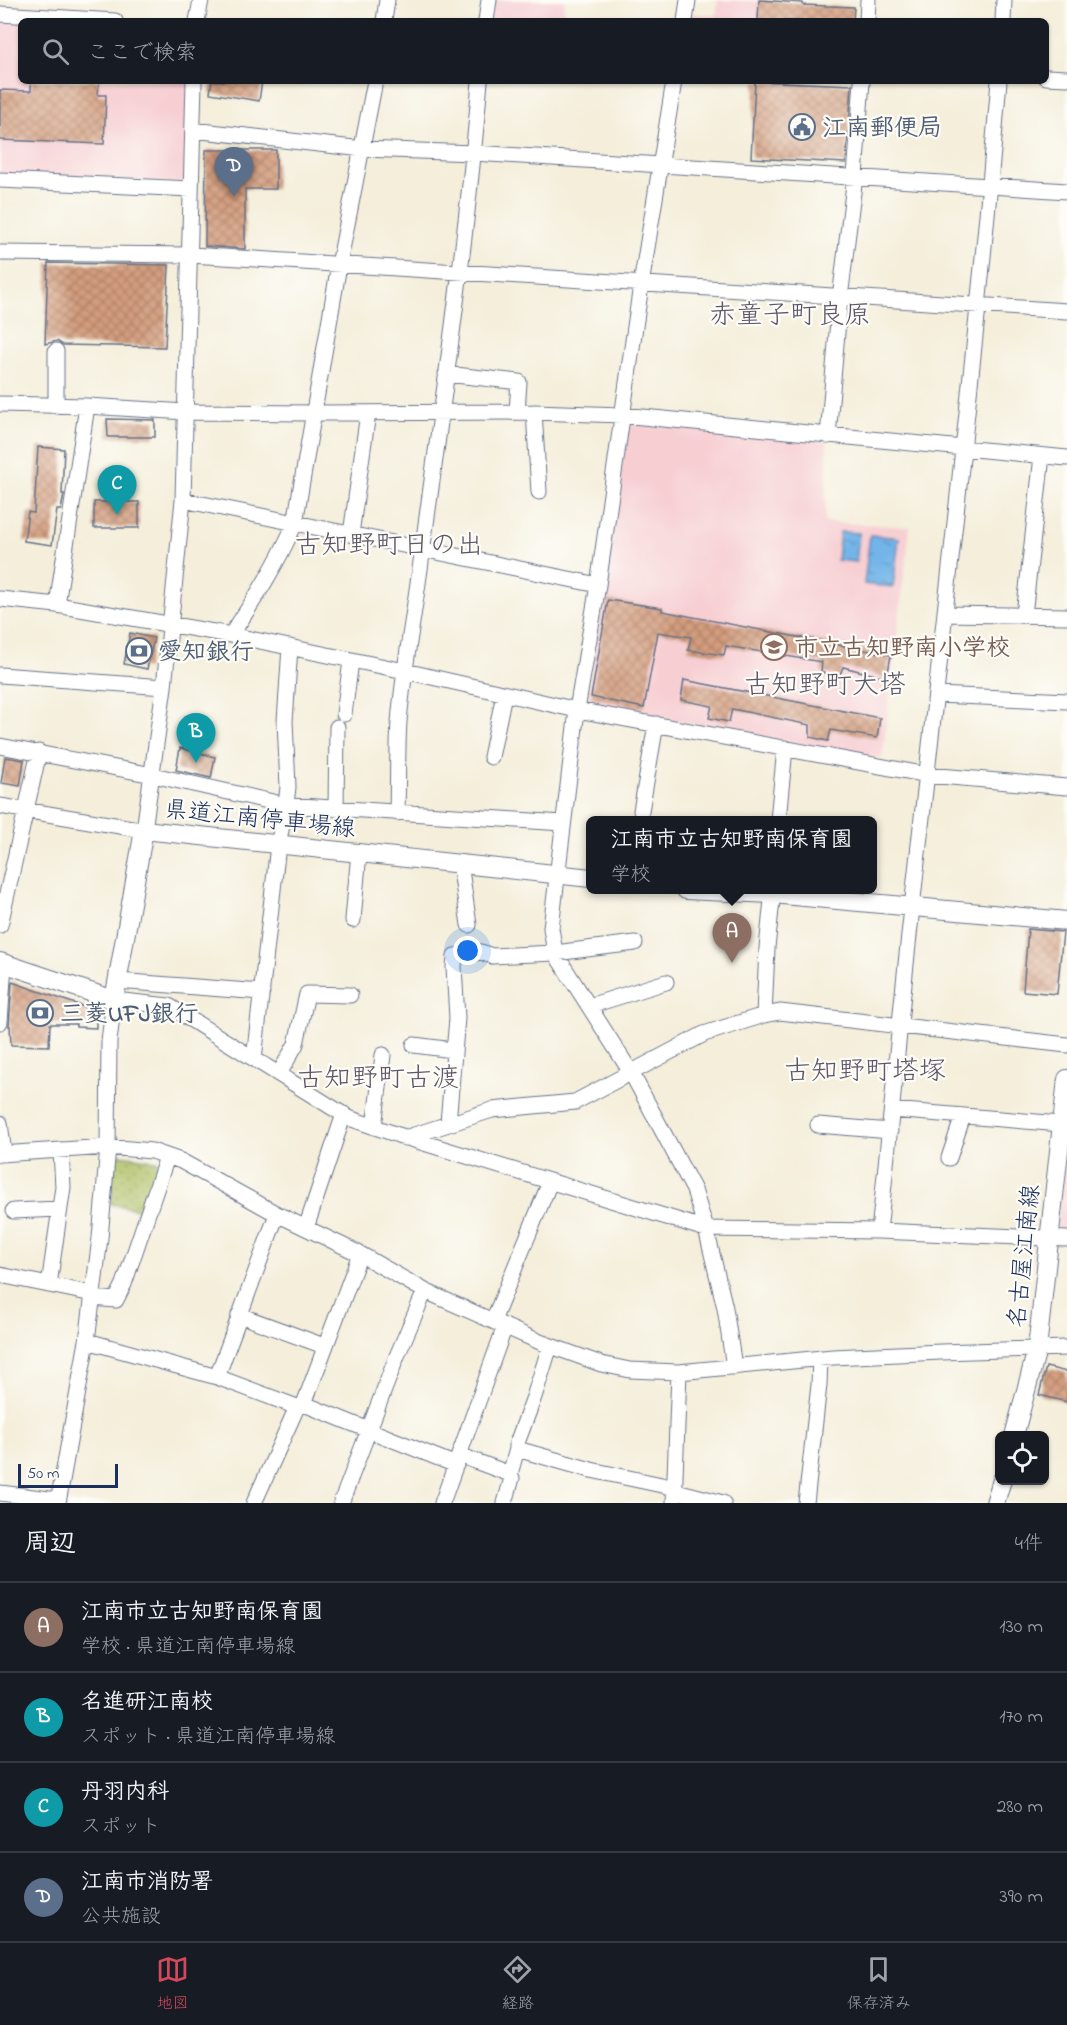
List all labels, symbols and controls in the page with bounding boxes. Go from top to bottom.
search box [18,18,1049,84]
icon: search [39,35,72,68]
text: ここで検索 [87,38,197,70]
public building icon: 江南郵便局 [787,112,817,142]
place label: 江南郵便局 [822,112,942,147]
pin: D [214,148,254,197]
district label: 赤童子町良原 [709,297,871,336]
pin: C [98,466,136,515]
district label: 古知野町日の出 [295,527,484,566]
school or university icon: 市立古知野南小学校 [759,632,789,662]
place label: 市立古知野南小学校 [794,632,1010,667]
bank icon: 愛知銀行 [124,636,154,666]
place label: 愛知銀行 [158,636,254,671]
district label: 古知野町大塔 [744,667,906,706]
pin: B [176,714,216,763]
street label: 県道江南停車場線 [162,793,357,848]
popup [586,816,877,894]
text: 江南市立古知野南保育園 [610,825,853,857]
text: 学校 [610,861,650,890]
pin: A [712,914,752,963]
your location [453,936,482,965]
bank icon: 三菱UFJ銀行 [25,998,55,1028]
place label: 三菱UFJ銀行 [60,998,198,1033]
district label: 古知野町塔塚 [784,1053,946,1092]
district label: 古知野町古渡 [297,1060,459,1099]
street label: 名古屋江南線 [1001,1183,1050,1330]
map controls [995,1431,1049,1485]
button: locate [995,1431,1049,1485]
scale bar [18,1461,118,1488]
text: 50 m [27,1462,59,1486]
text: 周辺 [24,1526,76,1564]
text: 4件 [1015,1530,1043,1559]
text: 江南市立古知野南保育園 [81,1597,323,1629]
text: A [37,1613,50,1642]
text: 130 m [999,1613,1043,1642]
text: 学校 · 県道江南停車場線 [81,1633,295,1662]
text: 名進研江南校 [81,1687,213,1719]
text: B [37,1703,50,1732]
text: 170 m [999,1703,1043,1732]
text: スポット · 県道江南停車場線 [81,1723,335,1752]
text: 丹羽内科 [81,1777,169,1809]
text: C [38,1793,49,1822]
text: 280 m [996,1793,1043,1822]
text: スポット [81,1813,161,1842]
text: 江南市消防署 [81,1867,213,1899]
text: D [36,1883,51,1912]
text: 390 m [1000,1883,1043,1912]
text: 公共施設 [81,1903,161,1932]
tab: 地図 [156,1953,189,2016]
tab: 経路 [501,1953,534,2016]
tab: 保存済み [847,1953,911,2016]

